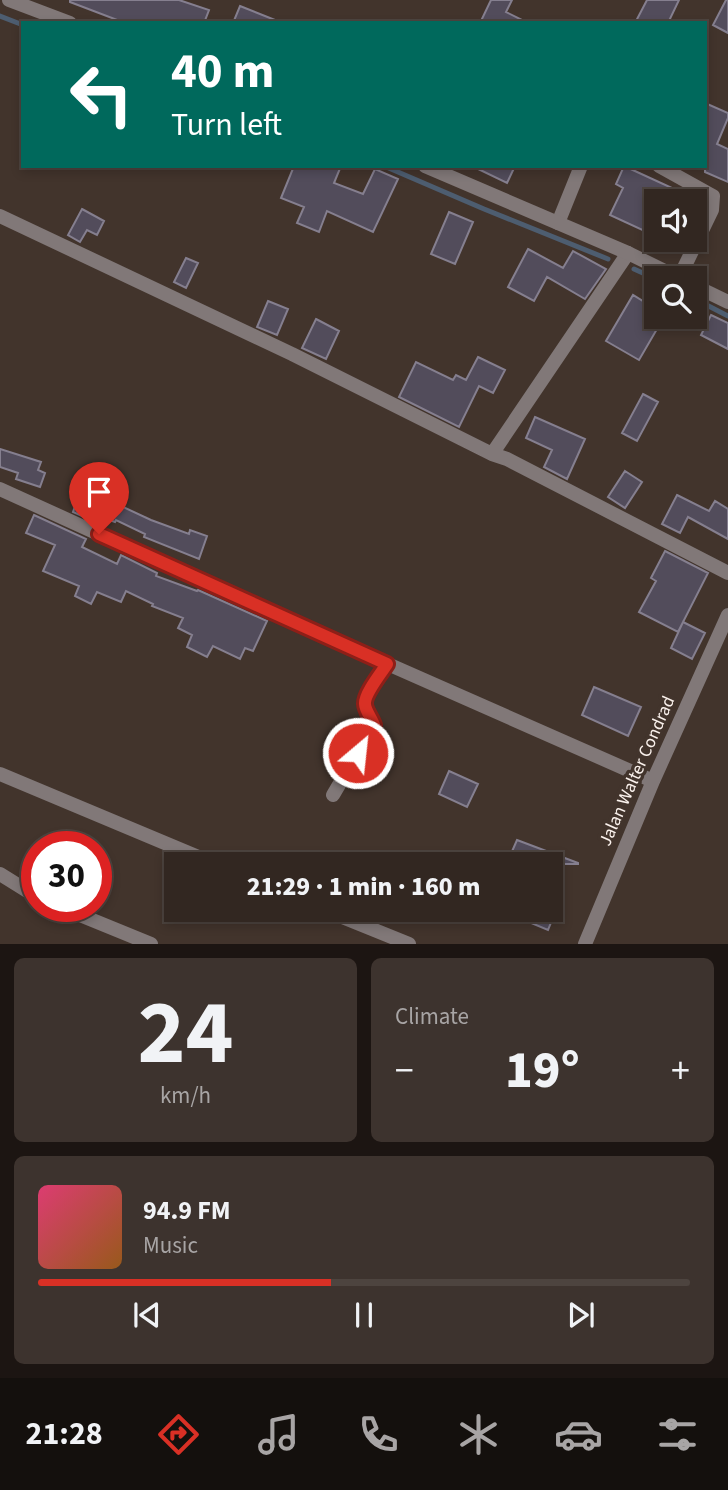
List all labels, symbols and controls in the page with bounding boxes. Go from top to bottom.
text: 40 m [171,37,275,107]
icon: left [56,49,147,140]
text: Turn left [171,102,282,148]
map controls [644,189,707,329]
button: sound [644,189,707,252]
button: search [644,266,707,329]
pin [69,462,129,534]
icon: arrive [80,473,118,511]
street label: Jalan Walter Condrad [593,692,681,850]
position arrow [321,716,395,790]
speed limit sign: 30 [21,831,112,922]
text: 21:29 · 1 min · 160 m [247,868,480,905]
text: 24 [137,969,234,1098]
text: Climate [395,1000,469,1033]
text: 19° [505,1034,580,1108]
text: − [395,1044,414,1098]
text: + [671,1044,690,1098]
text: km/h [160,1079,211,1112]
text: 94.9 FM [143,1192,231,1229]
text: Music [143,1229,198,1262]
icon: previous [128,1296,166,1334]
icon: pause [345,1296,383,1334]
icon: next [562,1296,600,1334]
icon: directions [154,1410,203,1459]
icon: music [254,1410,303,1459]
icon: phone [354,1410,403,1459]
icon: climate [454,1410,503,1459]
icon: car [554,1410,603,1459]
icon: filters [653,1410,702,1459]
text: 21:28 [25,1411,103,1457]

